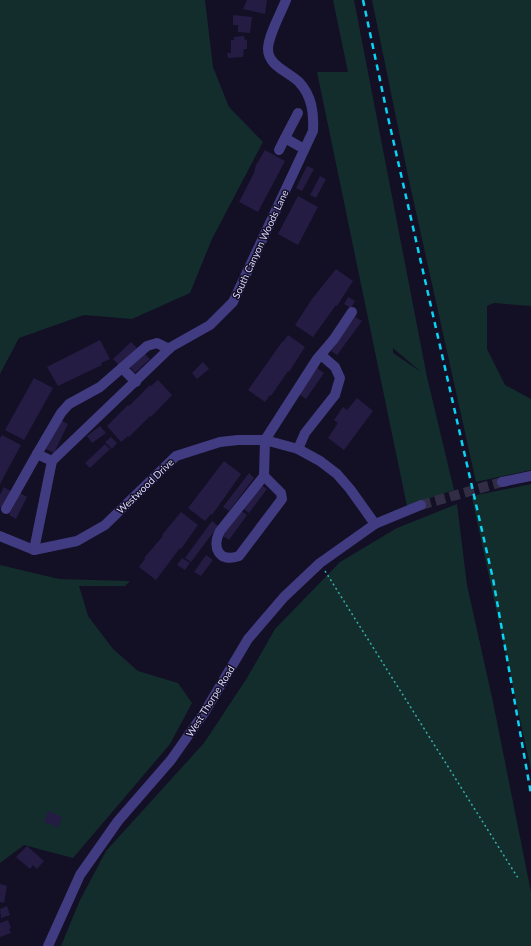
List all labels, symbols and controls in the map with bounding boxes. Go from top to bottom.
street label: South Canyon Woods Lane [229,188,291,300]
street label: Westwood Drive [114,456,176,516]
street label: West Thorpe Road [183,663,237,739]

